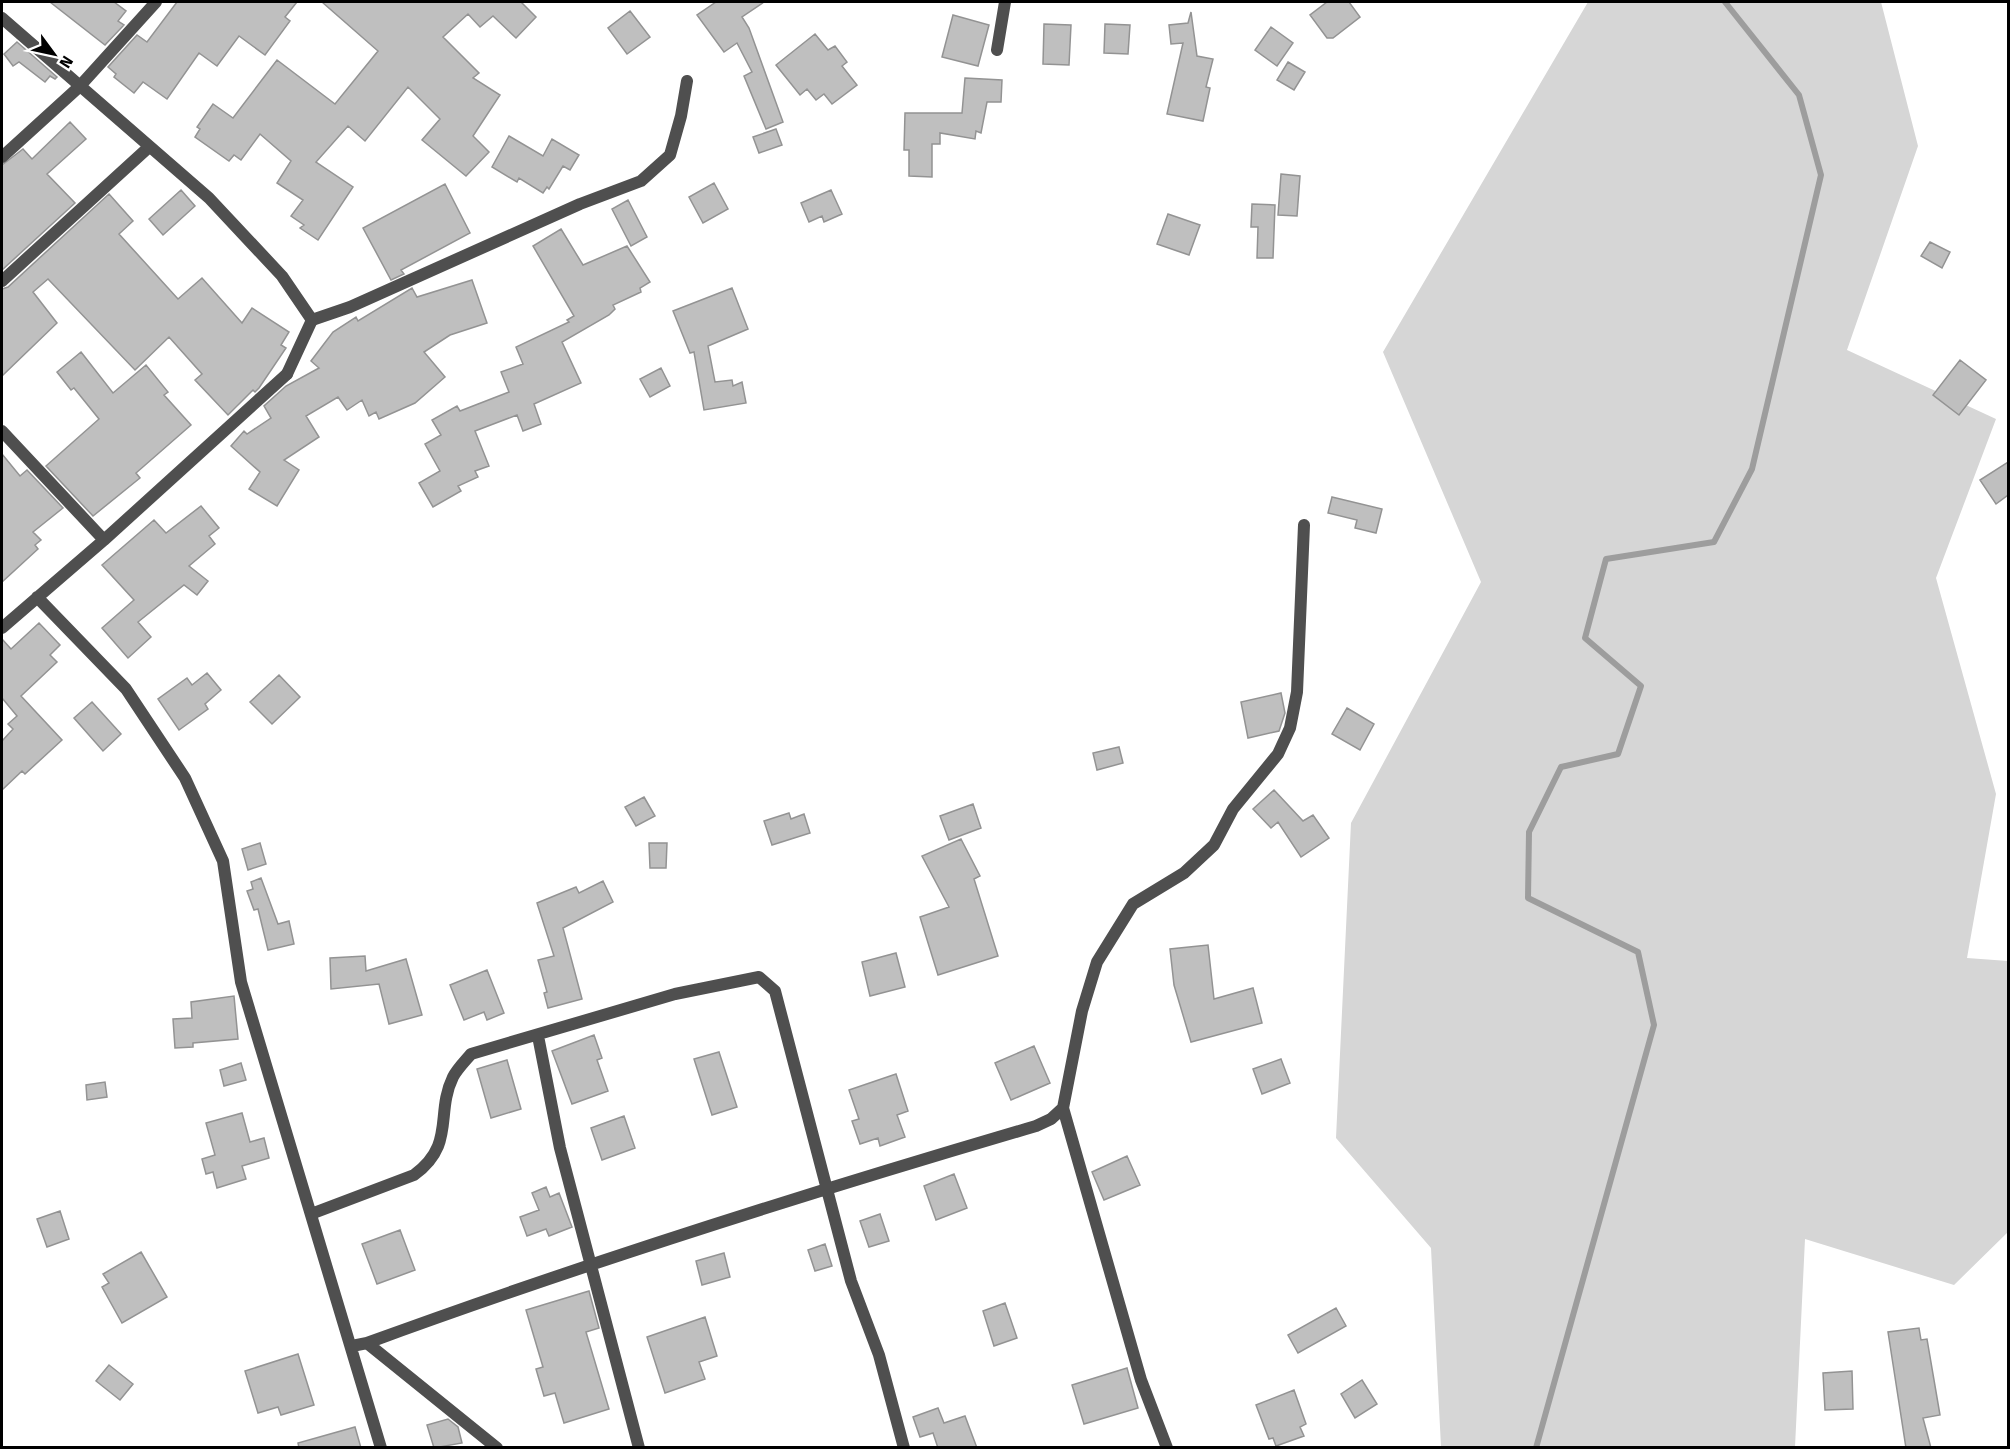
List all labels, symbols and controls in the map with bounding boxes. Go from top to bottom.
north arrow [24,24,84,84]
text: N [55,52,77,72]

